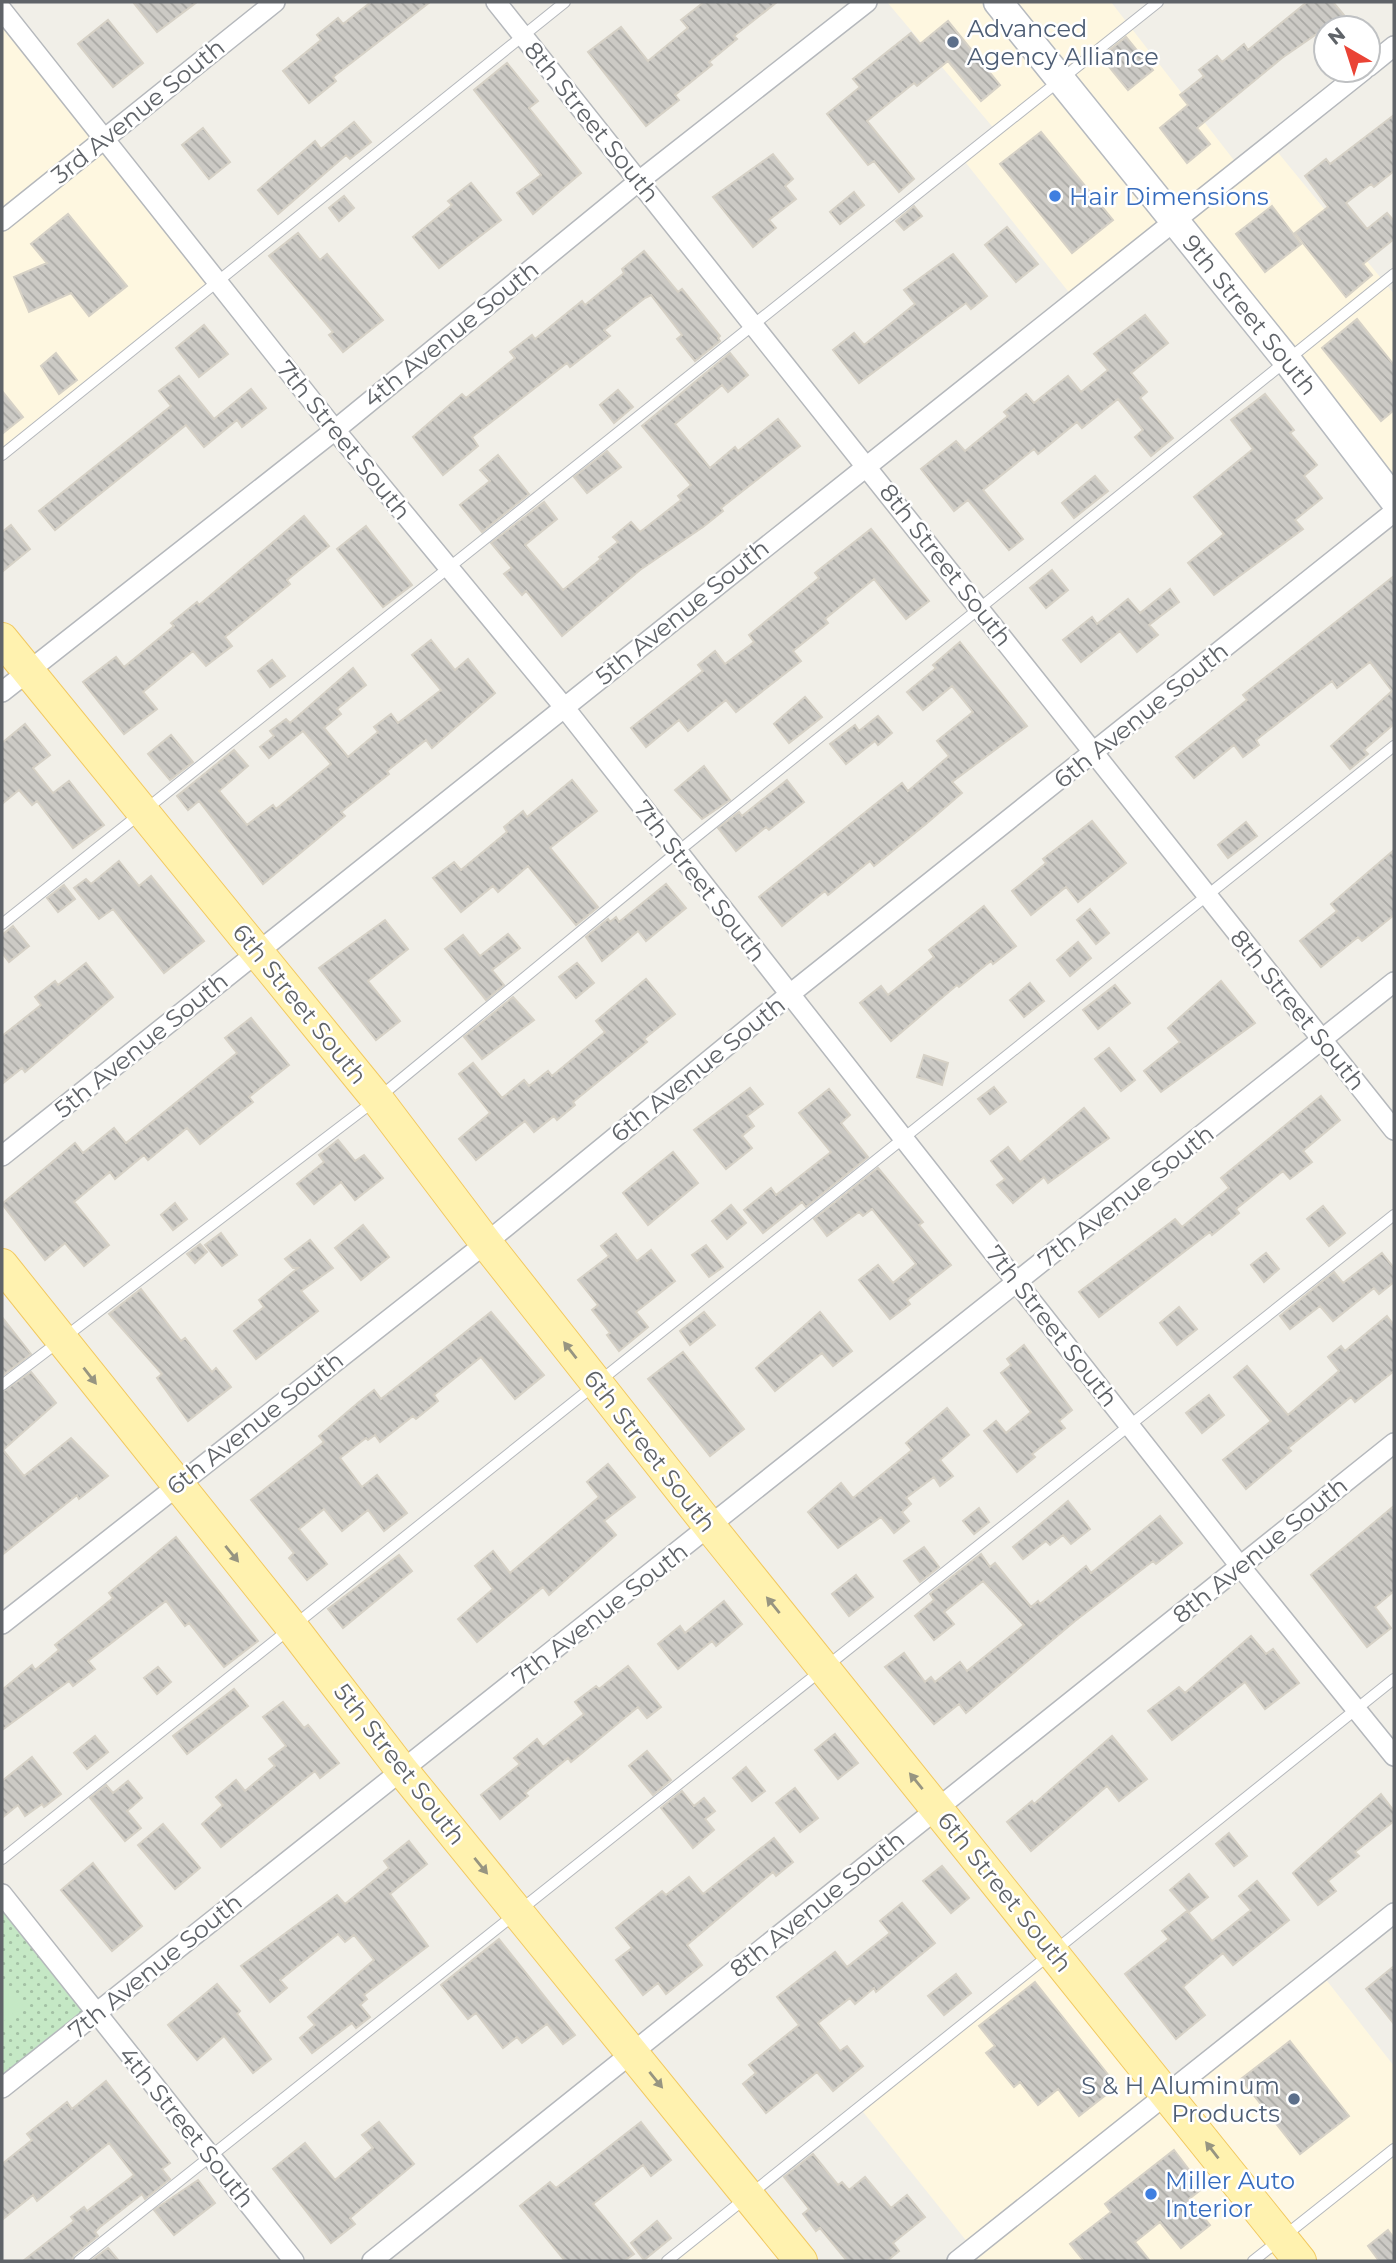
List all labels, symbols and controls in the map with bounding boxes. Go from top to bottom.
place label: Advanced Agency Alliance [967,14,1159,71]
north arrow [1312,14,1382,84]
text: N [1323,22,1350,50]
street label: 3rd Avenue South [46,32,230,190]
marker: Advanced Agency Alliance [945,34,961,50]
street label: 8th Street South [518,36,666,208]
place label: Hair Dimensions [1069,182,1269,211]
marker: Hair Dimensions [1047,188,1063,204]
street label: 9th Street South [1176,229,1324,401]
street label: 4th Avenue South [358,254,544,414]
street label: 7th Street South [271,354,417,526]
street label: 8th Street South [874,478,1018,652]
street label: 5th Avenue South [589,533,775,691]
street label: 6th Avenue South [1048,636,1234,794]
street label: 7th Street South [628,795,772,967]
street label: 6th Street South [227,918,373,1090]
street label: 8th Street South [1224,924,1372,1096]
street label: 5th Avenue South [48,966,234,1124]
street label: 6th Avenue South [605,990,791,1148]
street label: 7th Avenue South [1032,1118,1220,1274]
street label: 7th Street South [980,1240,1124,1412]
one-way arrow [563,1341,578,1359]
street label: 6th Avenue South [161,1345,349,1501]
street label: 6th Street South [578,1364,722,1538]
one-way arrow [83,1366,98,1384]
street label: 8th Avenue South [1167,1471,1353,1629]
street label: 7th Avenue South [506,1536,694,1692]
one-way arrow [224,1545,239,1562]
one-way arrow [766,1596,781,1613]
street label: 5th Street South [328,1678,472,1850]
one-way arrow [909,1773,924,1791]
street label: 6th Street South [932,1806,1078,1978]
street label: 8th Avenue South [724,1825,910,1983]
one-way arrow [473,1856,488,1874]
street label: 7th Avenue South [62,1887,248,2045]
street label: 4th Street South [113,2041,261,2213]
one-way arrow [648,2071,663,2088]
place label: S & H Aluminum Products [1081,2071,1280,2128]
marker: S & H Aluminum Products [1286,2091,1302,2107]
one-way arrow [1204,2142,1219,2160]
place label: Miller Auto Interior [1165,2166,1295,2223]
marker: Miller Auto Interior [1143,2186,1159,2202]

